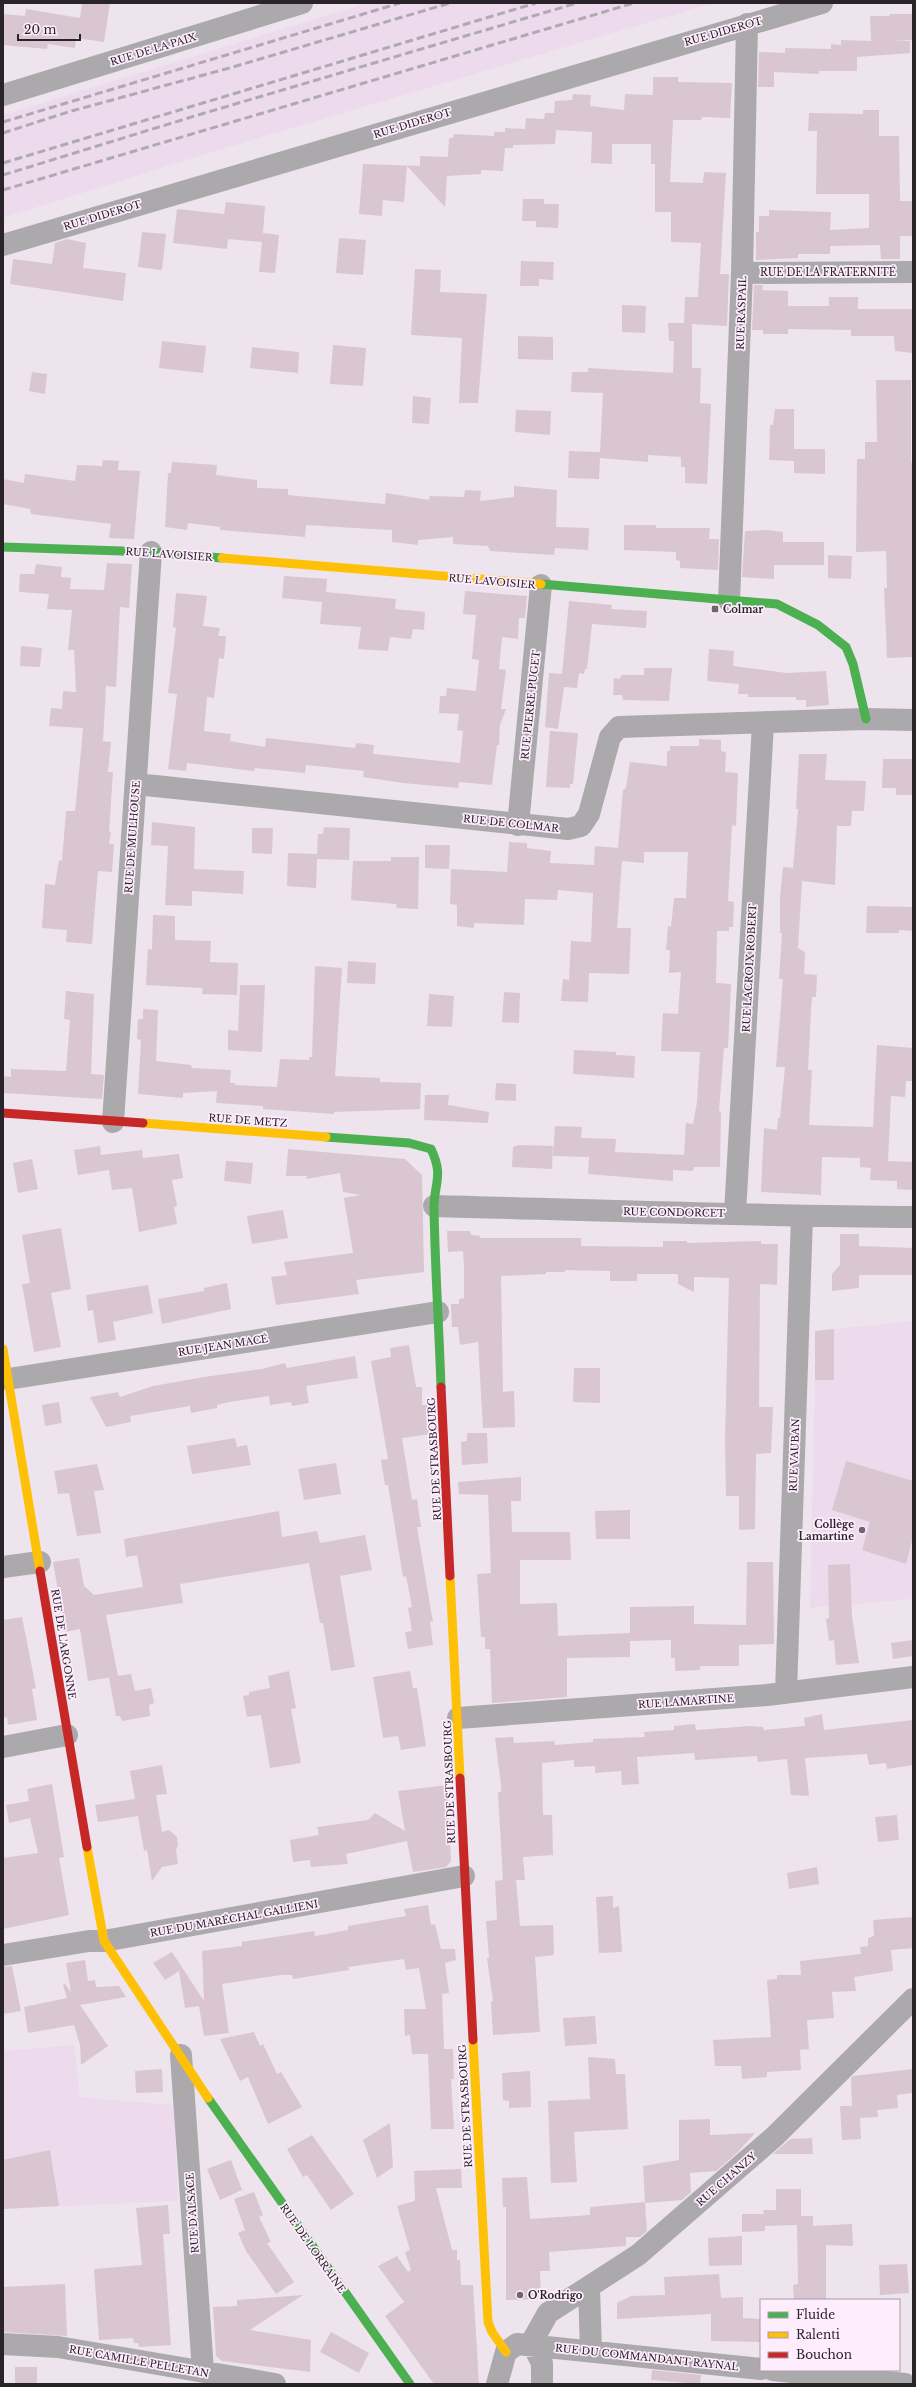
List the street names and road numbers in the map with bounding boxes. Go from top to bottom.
street label: RUE DIDEROT [683,14,764,49]
street label: RUE DE LA PAIX [109,30,198,69]
street label: RUE DIDEROT [372,106,452,141]
street label: RUE DIDEROT [62,198,142,233]
street label: RUE DE LA FRATERNITÉ [760,265,896,279]
street label: RUE RASPAIL [734,275,749,350]
street label: RUE LAVOISIER [125,545,214,564]
street label: RUE LAVOISIER [448,571,537,592]
street label: RUE PIERRE PUGET [518,650,543,760]
street label: RUE DE MULHOUSE [122,780,143,894]
street label: RUE DE COLMAR [462,812,561,835]
street label: RUE LACROIX ROBERT [740,903,759,1033]
street label: RUE DE METZ [208,1111,288,1130]
street label: RUE CONDORCET [623,1205,725,1220]
street label: RUE JEAN MACÉ [177,1331,269,1359]
street label: RUE DE STRASBOURG [425,1397,444,1521]
street label: RUE VAUBAN [787,1418,802,1492]
street label: RUE DE L'ARGONNE [48,1588,79,1700]
street label: RUE LAMARTINE [638,1692,734,1711]
street label: RUE DE STRASBOURG [441,1720,458,1844]
street label: RUE DU MARÉCHAL GALLIENI [149,1896,319,1940]
street label: RUE DE STRASBOURG [456,2044,475,2168]
street label: RUE CHANZY [694,2149,760,2209]
street label: RUE D'ALSACE [183,2172,202,2254]
street label: RUE DE LORRAINE [277,2201,348,2295]
street label: RUE DU COMMANDANT RAYNAL [555,2341,740,2374]
street label: RUE CAMILLE PELLETAN [68,2343,210,2380]

